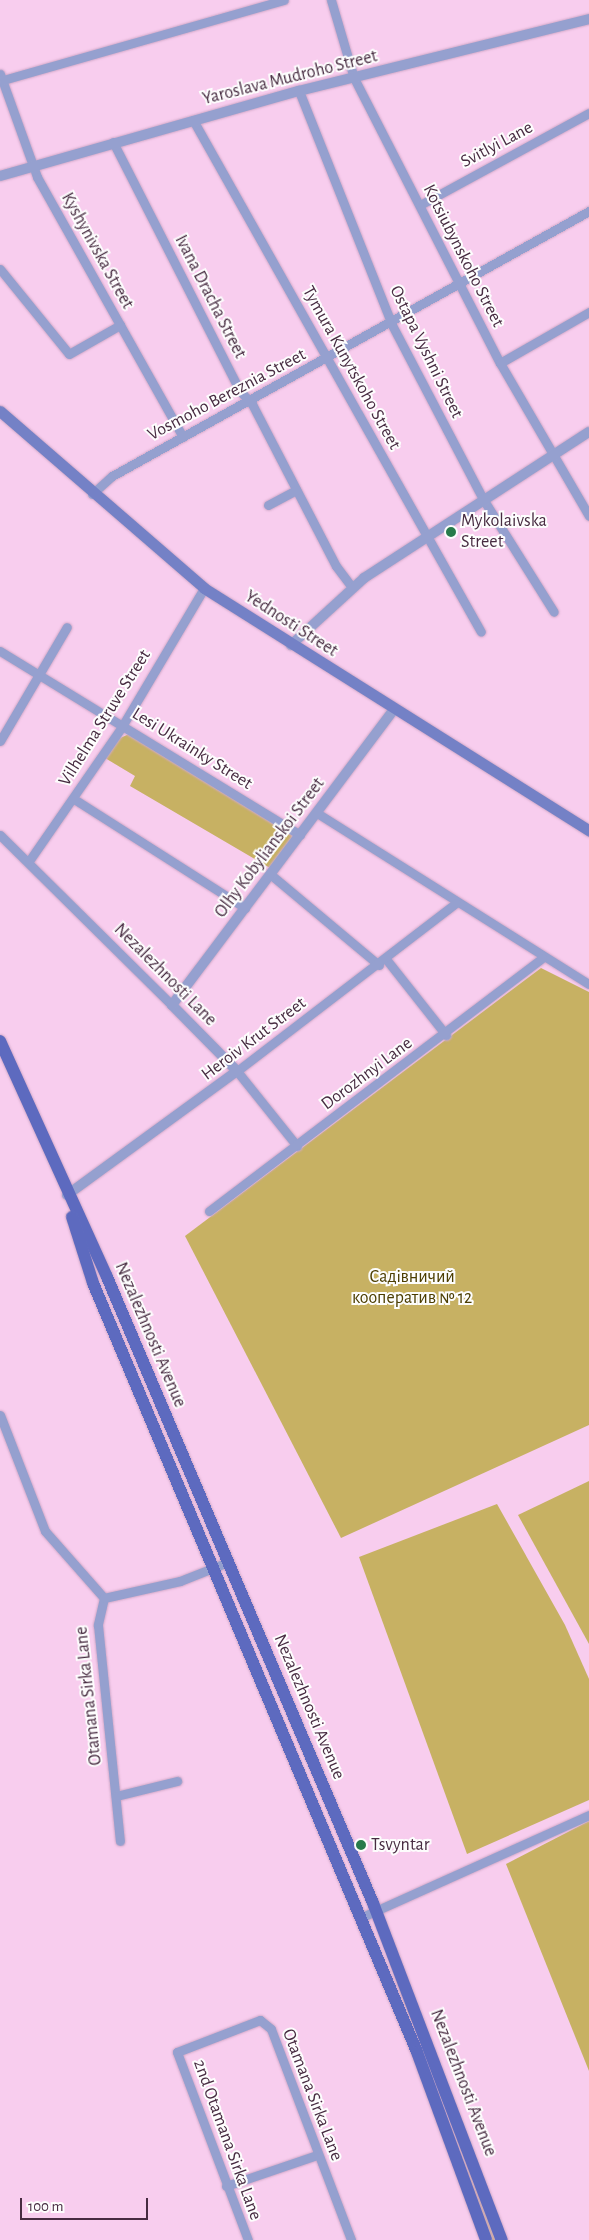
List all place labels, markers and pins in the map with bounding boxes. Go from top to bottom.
place label: Mykolaivska Street [461,511,547,554]
marker: Mykolaivska Street [445,526,457,538]
place label: Tsvyntar [371,1834,430,1856]
marker: Tsvyntar [355,1839,367,1851]

